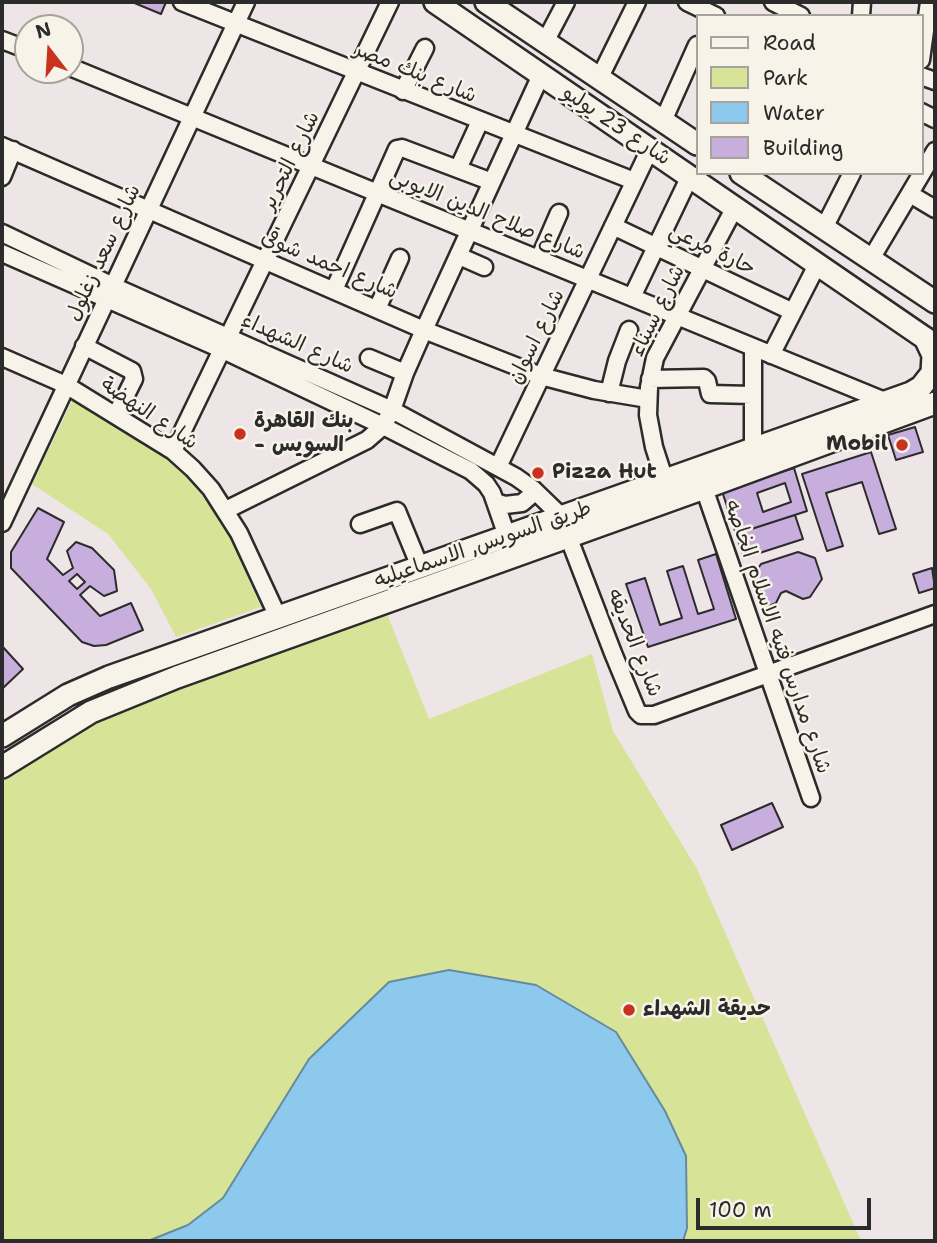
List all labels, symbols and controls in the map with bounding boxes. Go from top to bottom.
north arrow [14,14,84,84]
legend [696,14,923,175]
text: N [32,16,54,45]
text: Road [763,29,816,57]
street label: شارع بنك مصر [350,37,480,109]
text: Park [763,64,808,92]
street label: شارع 23 يوليو [557,80,675,172]
text: Water [763,99,825,127]
street label: شارع التحرير [256,107,326,215]
text: Building [763,134,843,162]
street label: شارع صلاح الدين الايوبى [386,164,588,266]
street label: شارع سعد زغلول [61,181,147,325]
street label: حارة مرعي [665,218,759,282]
street label: شارع احمد شوقى [257,225,401,305]
street label: شارع سيناء [625,261,691,361]
street label: شارع اسوان [503,285,571,389]
street label: شارع الشهداء [237,308,357,380]
street label: شارع النهضة [96,372,202,456]
place label: بنك القاهرة - السويس [254,409,353,459]
marker: بنك القاهرة - السويس [232,426,248,442]
place label: Mobil [826,432,888,458]
marker: Mobil [894,437,910,453]
place label: Pizza Hut [552,460,657,486]
marker: Pizza Hut [530,465,546,481]
street label: طريق السويس, الاسماعيليه [371,496,595,594]
street label: شارع مدارس فتيه الاسلام الخاصه [718,497,836,777]
street label: شارع الحديقه [601,585,667,701]
place label: حديقة الشهداء [643,997,771,1023]
marker: حديقة الشهداء [621,1002,637,1018]
scale bar [699,1184,874,1228]
text: 100 m [709,1196,772,1224]

